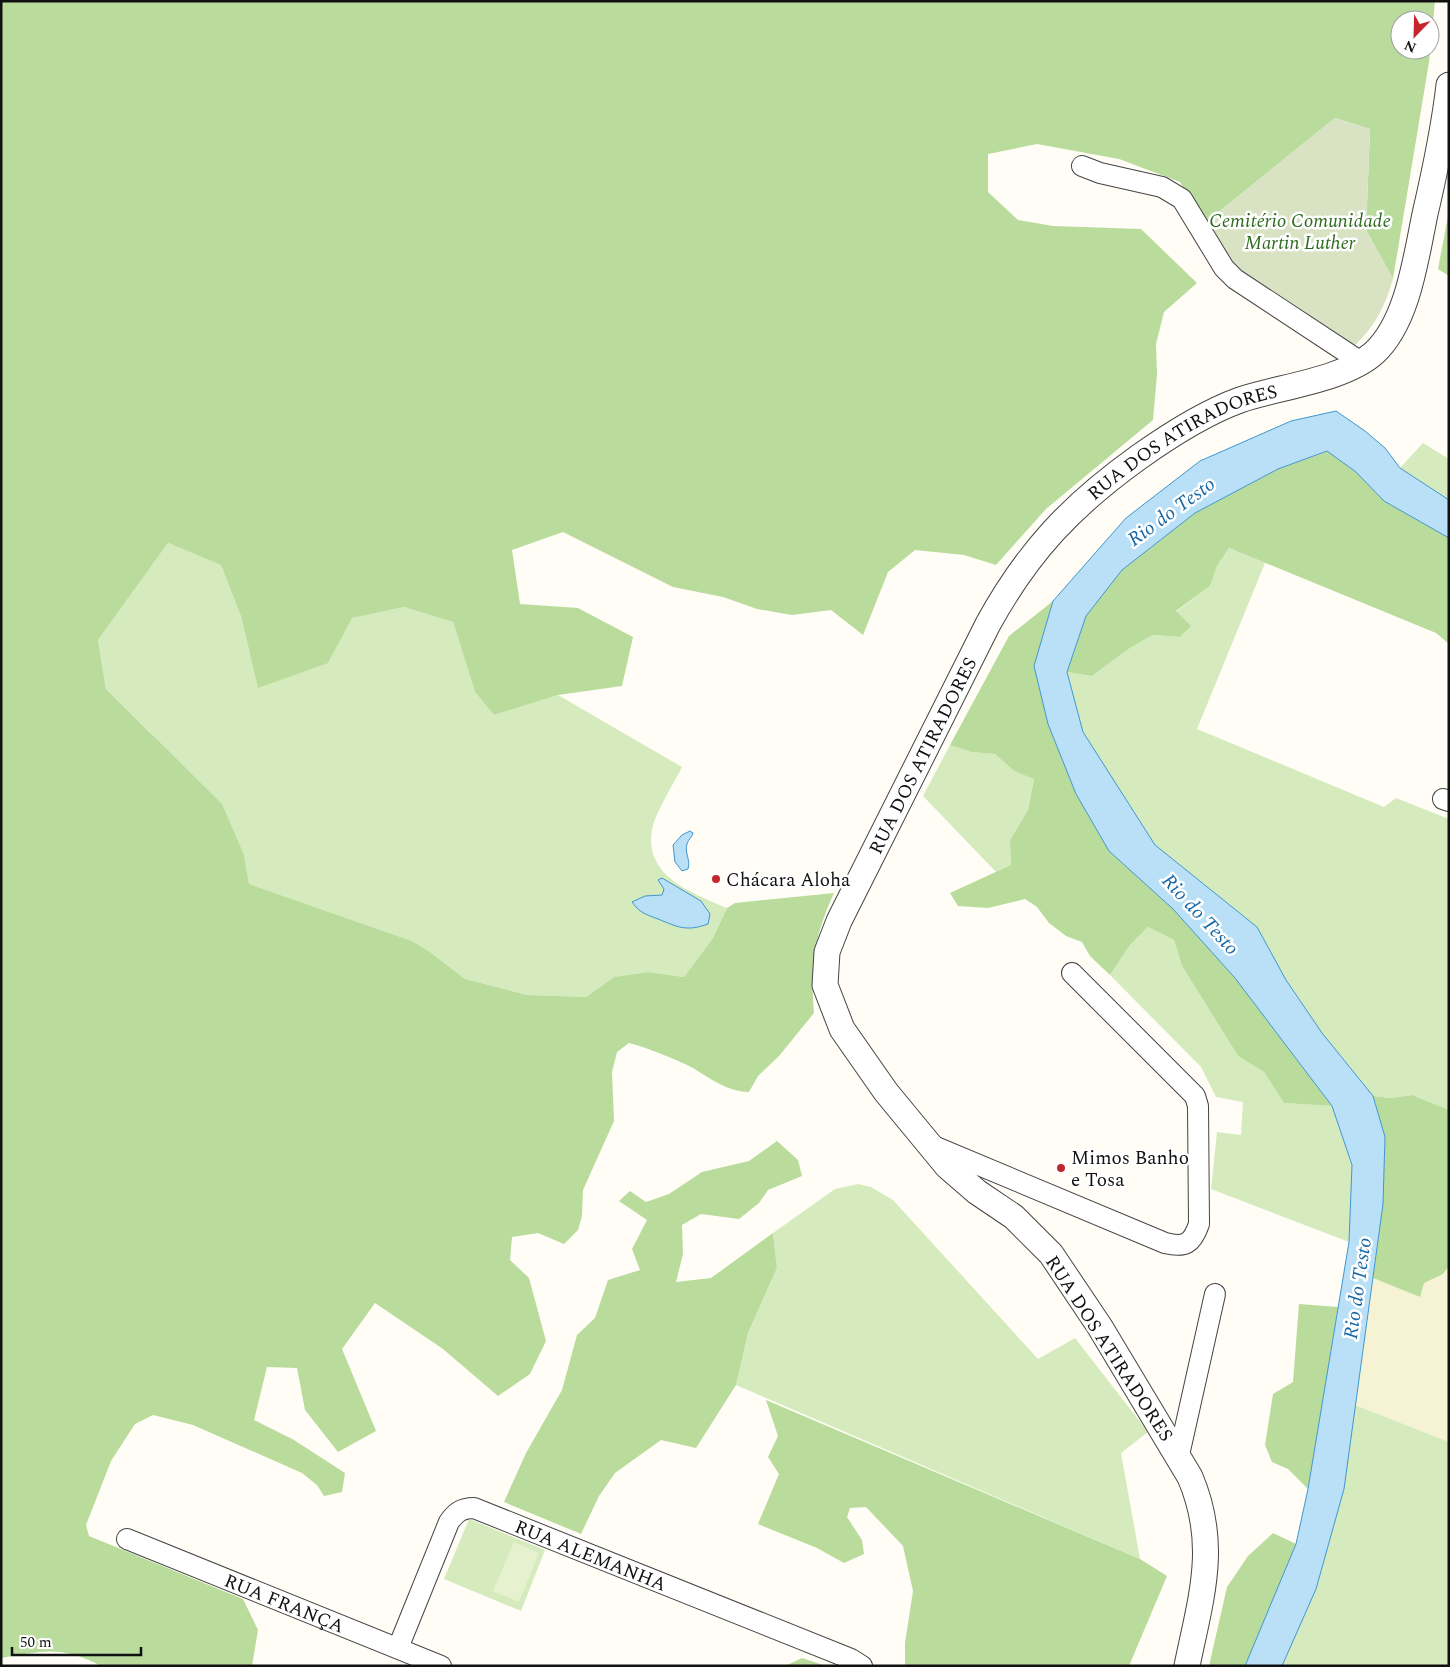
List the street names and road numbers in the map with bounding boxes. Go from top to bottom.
street label: RUA DOS ATIRADORES [1081,377,1280,508]
street label: RUA DOS ATIRADORES [862,652,985,859]
street label: RUA DOS ATIRADORES [1038,1250,1180,1448]
street label: RUA ALEMANHA [510,1513,671,1600]
street label: RUA FRANÇA [220,1567,348,1641]

